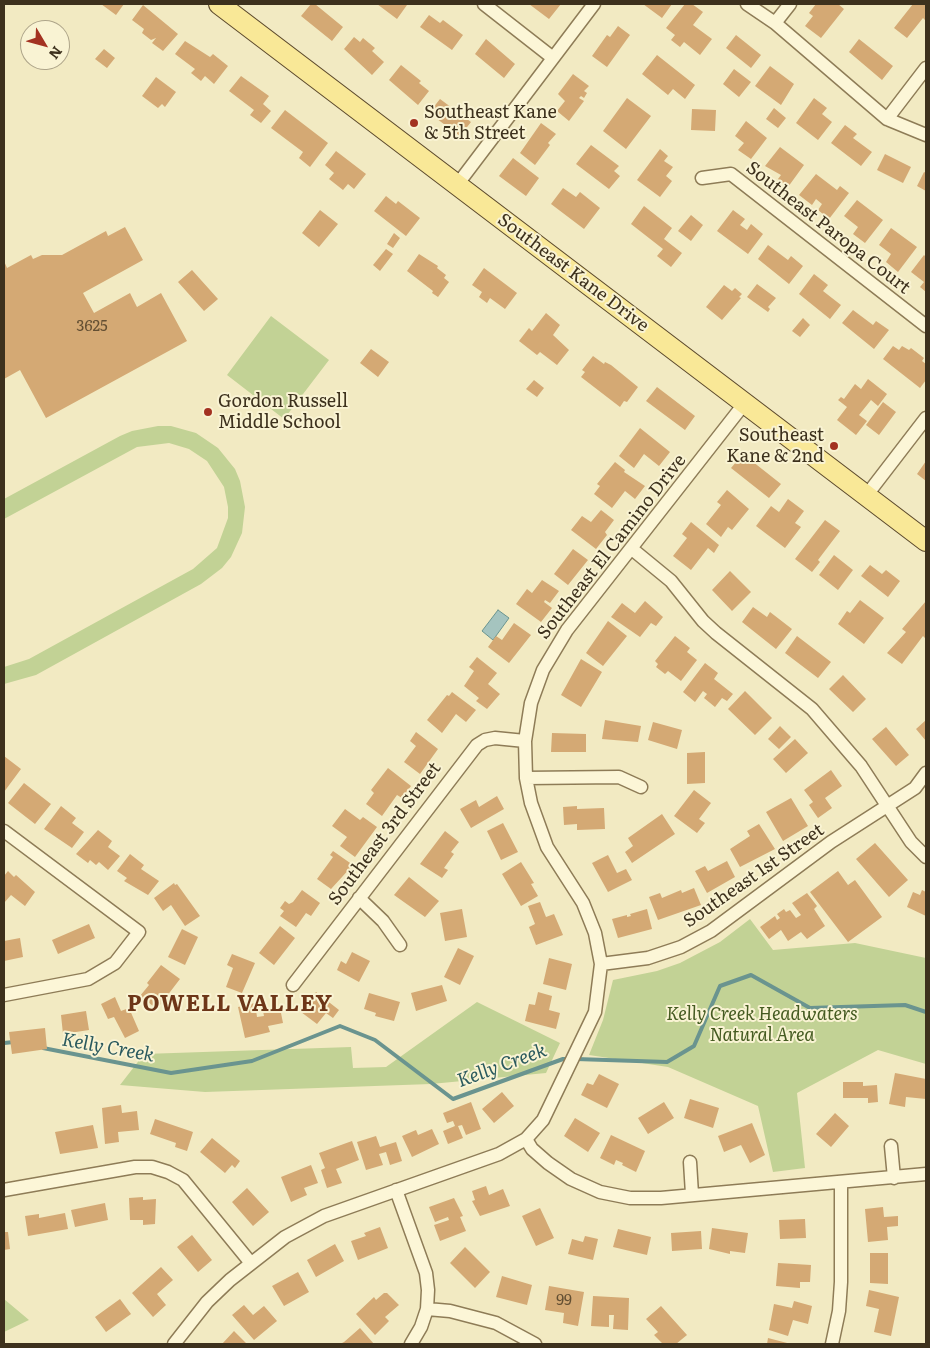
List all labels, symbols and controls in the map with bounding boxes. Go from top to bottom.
north arrow [20,20,70,70]
text: N [45,43,68,64]
place label: Southeast Kane & 5th Street [424,102,557,144]
marker: Southeast Kane & 5th Street [408,117,420,129]
street label: Southeast Paropa Court [742,157,914,299]
street label: Southeast Kane Drive [493,209,653,337]
house number: 3625 [76,318,108,336]
place label: Gordon Russell Middle School [218,391,348,434]
marker: Gordon Russell Middle School [202,406,214,418]
place label: Southeast Kane & 2nd [726,425,824,468]
marker: Southeast Kane & 2nd [828,440,840,452]
street label: Southeast El Camino Drive [533,450,691,644]
street label: Southeast 3rd Street [324,758,446,910]
street label: Southeast 1st Street [680,819,828,933]
district label: POWELL VALLEY [125,992,335,1018]
park label: Kelly Creek Headwaters Natural Area [666,1004,858,1046]
water label: Kelly Creek [60,1029,156,1067]
water label: Kelly Creek [454,1039,550,1093]
house number: 99 [556,1292,572,1310]

